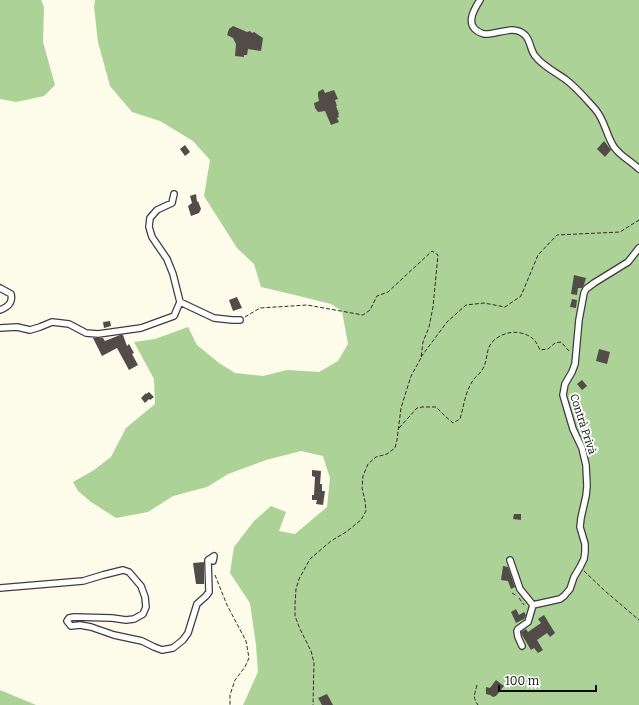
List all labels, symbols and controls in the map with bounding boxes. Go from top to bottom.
street label: Contrà Privà [567,392,599,456]
scale bar [499,667,596,693]
text: 100 m [505,674,540,688]

